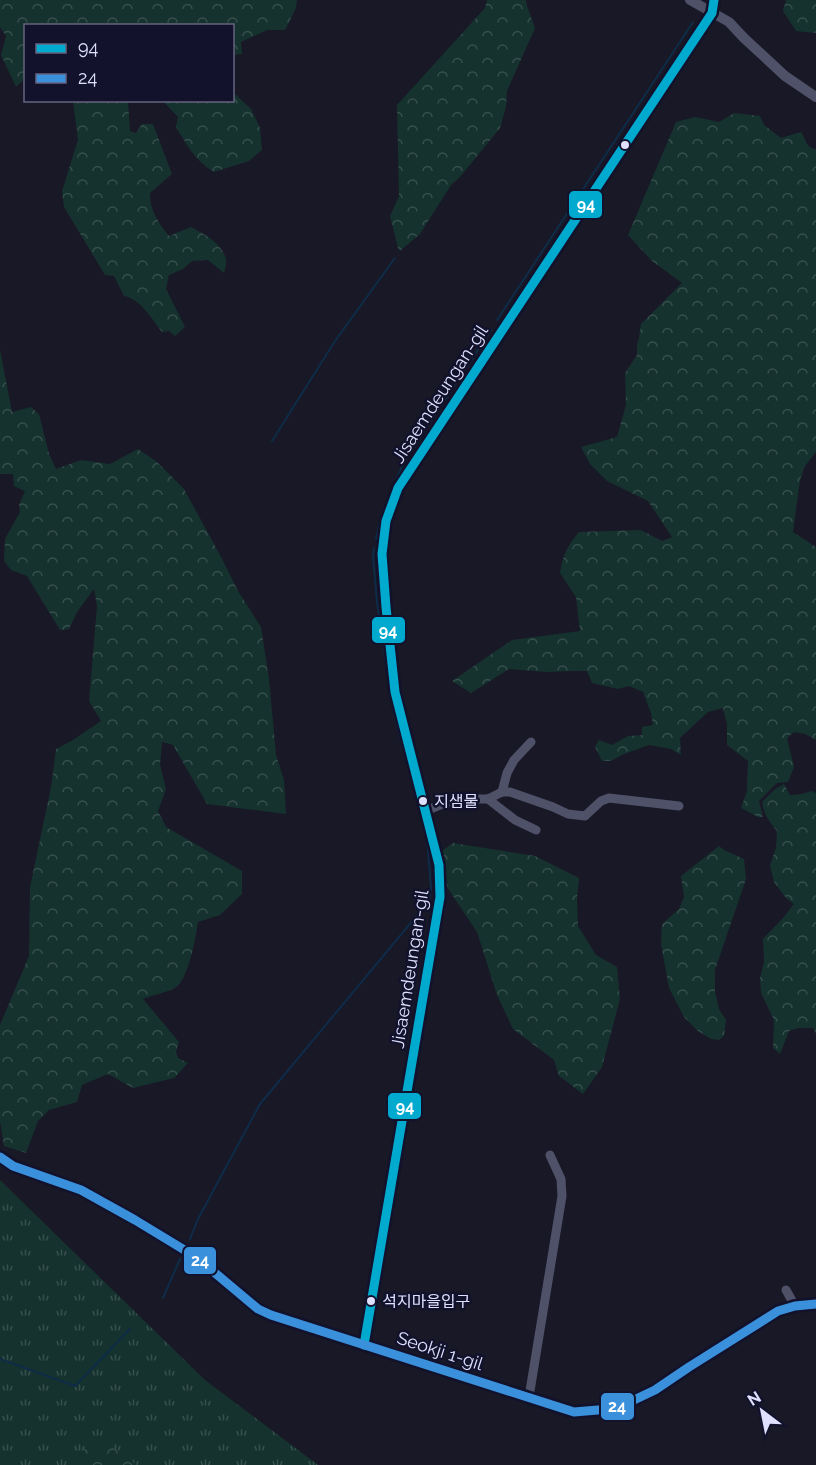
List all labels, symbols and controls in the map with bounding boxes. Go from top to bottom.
legend [24,24,234,102]
text: 94 [78,37,99,58]
text: 24 [78,67,97,88]
unlabelled marker [619,139,631,151]
line badge: 94 [568,190,603,219]
text: 94 [577,195,595,214]
street label: Jisaemdeungan-gil [387,321,492,467]
line badge: 94 [371,616,406,644]
text: 94 [379,621,397,640]
place label: 지샘물 [434,792,478,811]
marker: 지샘물 [417,795,429,807]
street label: Jisaemdeungan-gil [387,888,432,1050]
line badge: 94 [387,1092,422,1120]
text: 94 [396,1097,414,1116]
line badge: 24 [183,1246,217,1275]
text: 24 [191,1251,209,1270]
place label: 석지마을입구 [382,1292,470,1311]
marker: 석지마을입구 [365,1295,377,1307]
street label: Seokji 1-gil [394,1327,486,1374]
north arrow [732,1381,792,1441]
text: N [744,1387,765,1410]
line badge: 24 [600,1392,635,1421]
text: 24 [608,1397,626,1416]

